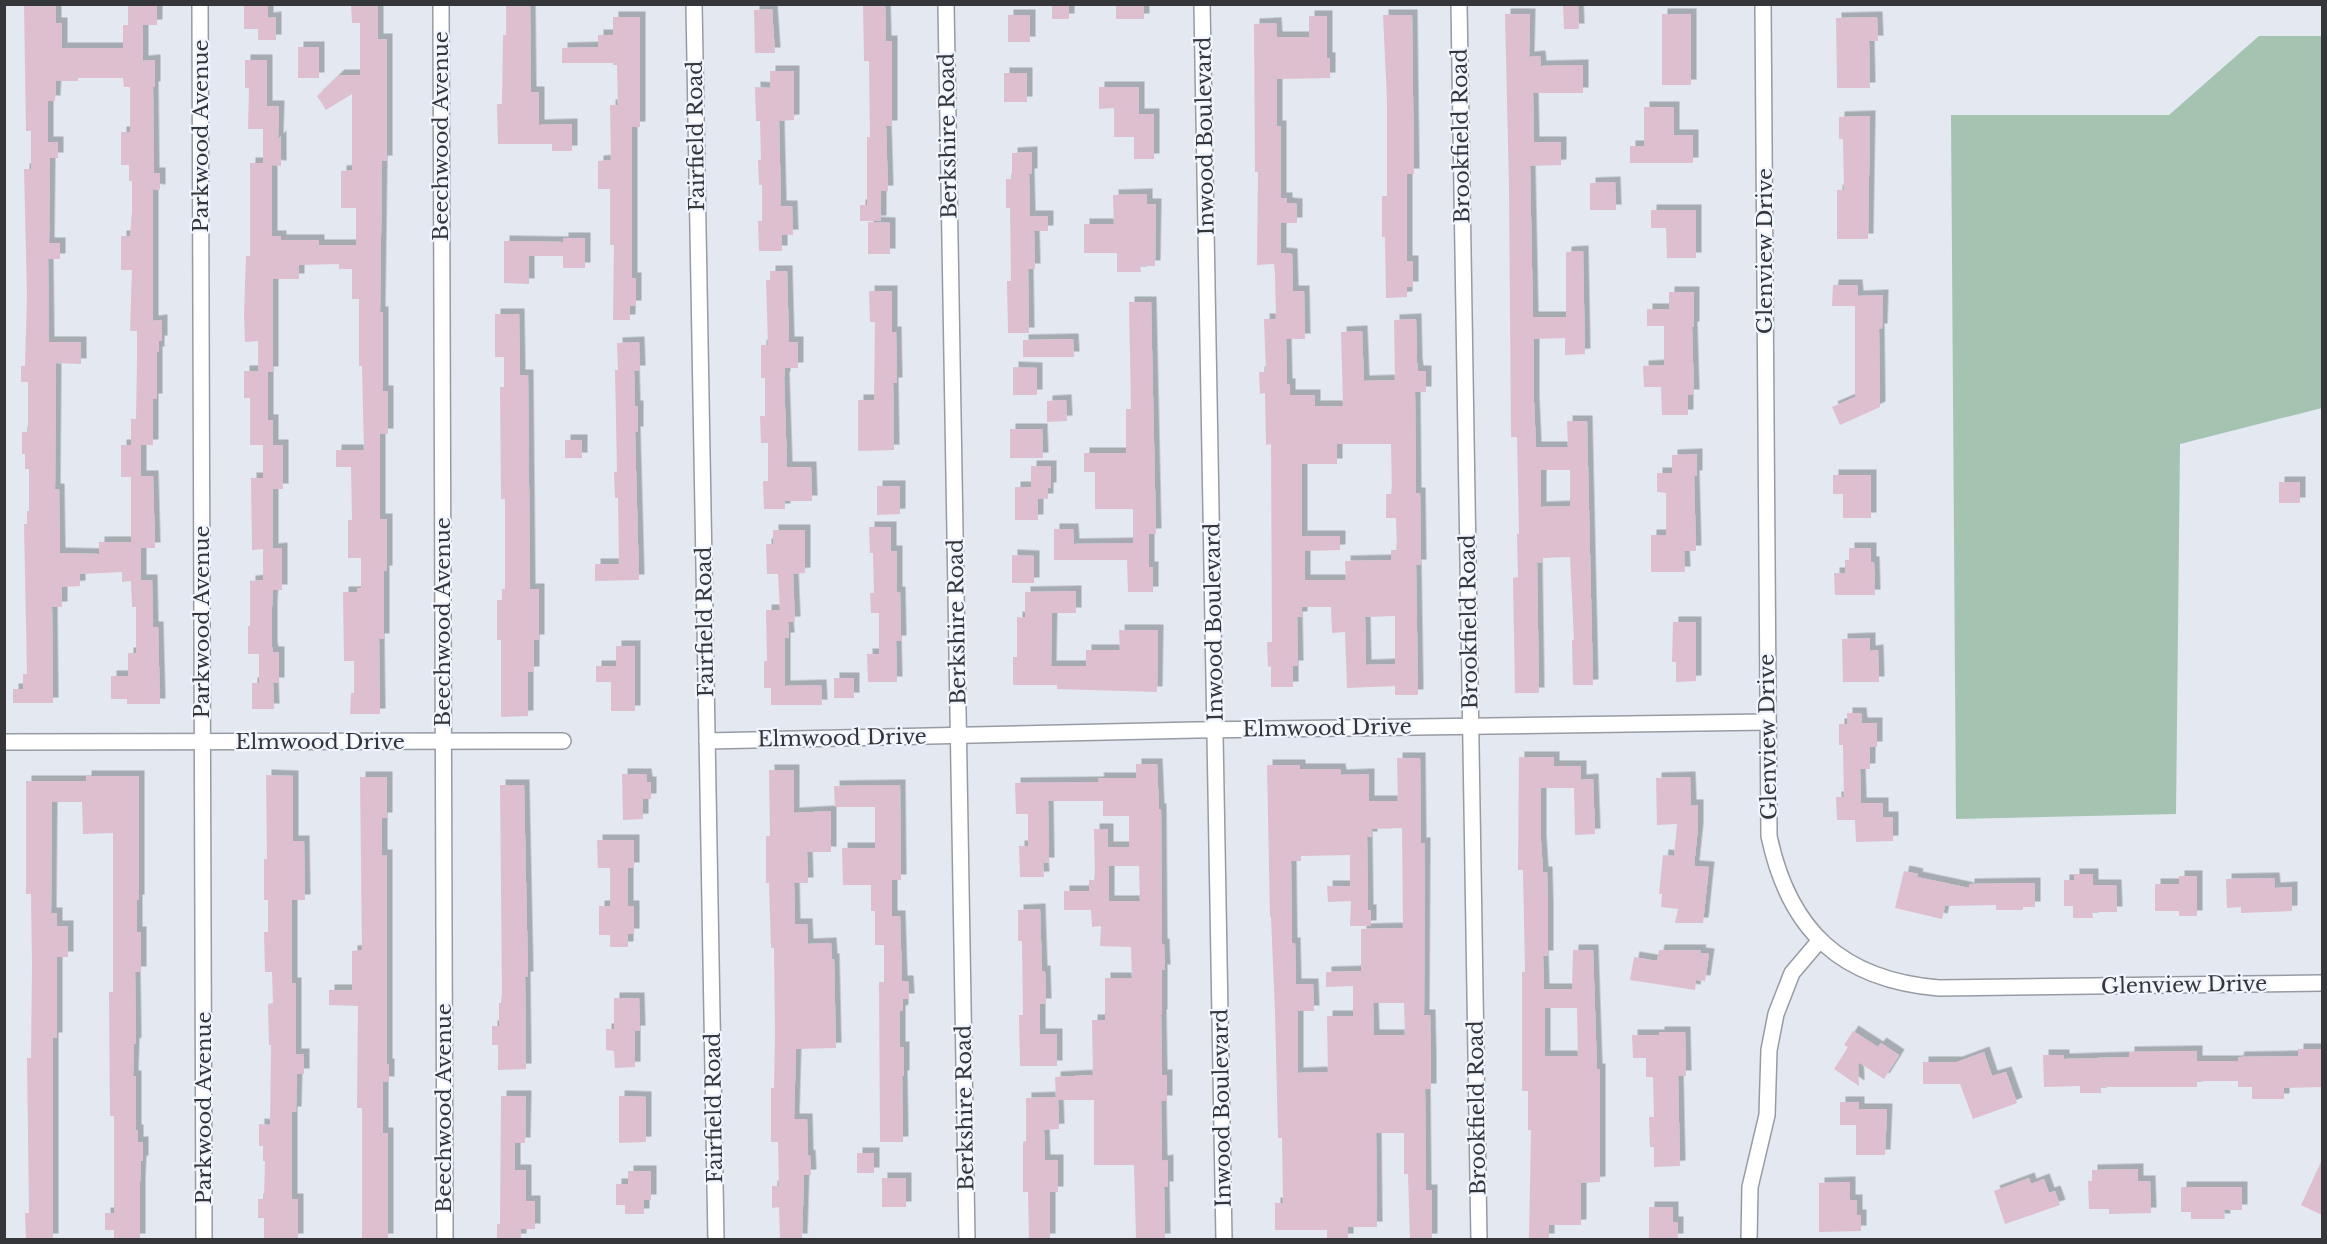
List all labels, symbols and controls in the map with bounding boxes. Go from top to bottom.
street label: Beechwood Avenue [428,31,454,241]
street label: Inwood Boulevard [1190,36,1220,236]
street label: Parkwood Avenue [188,39,214,233]
street label: Brookfield Road [1446,48,1476,224]
street label: Berkshire Road [934,53,962,219]
street label: Fairfield Road [682,60,710,212]
street label: Glenview Drive [1752,168,1778,334]
street label: Beechwood Avenue [430,517,456,727]
street label: Inwood Boulevard [1199,522,1229,722]
street label: Parkwood Avenue [189,525,215,719]
street label: Brookfield Road [1454,534,1484,710]
street label: Berkshire Road [943,539,971,705]
street label: Fairfield Road [691,546,719,698]
street label: Glenview Drive [1754,654,1782,820]
street label: Elmwood Drive [1242,714,1412,742]
street label: Elmwood Drive [757,724,927,752]
street label: Elmwood Drive [235,729,405,755]
street label: Glenview Drive [2101,971,2267,999]
street label: Beechwood Avenue [431,1003,457,1213]
street label: Inwood Boulevard [1207,1008,1237,1208]
street label: Parkwood Avenue [191,1011,217,1205]
street label: Brookfield Road [1462,1020,1492,1196]
street label: Berkshire Road [951,1025,979,1191]
street label: Fairfield Road [700,1032,728,1184]

